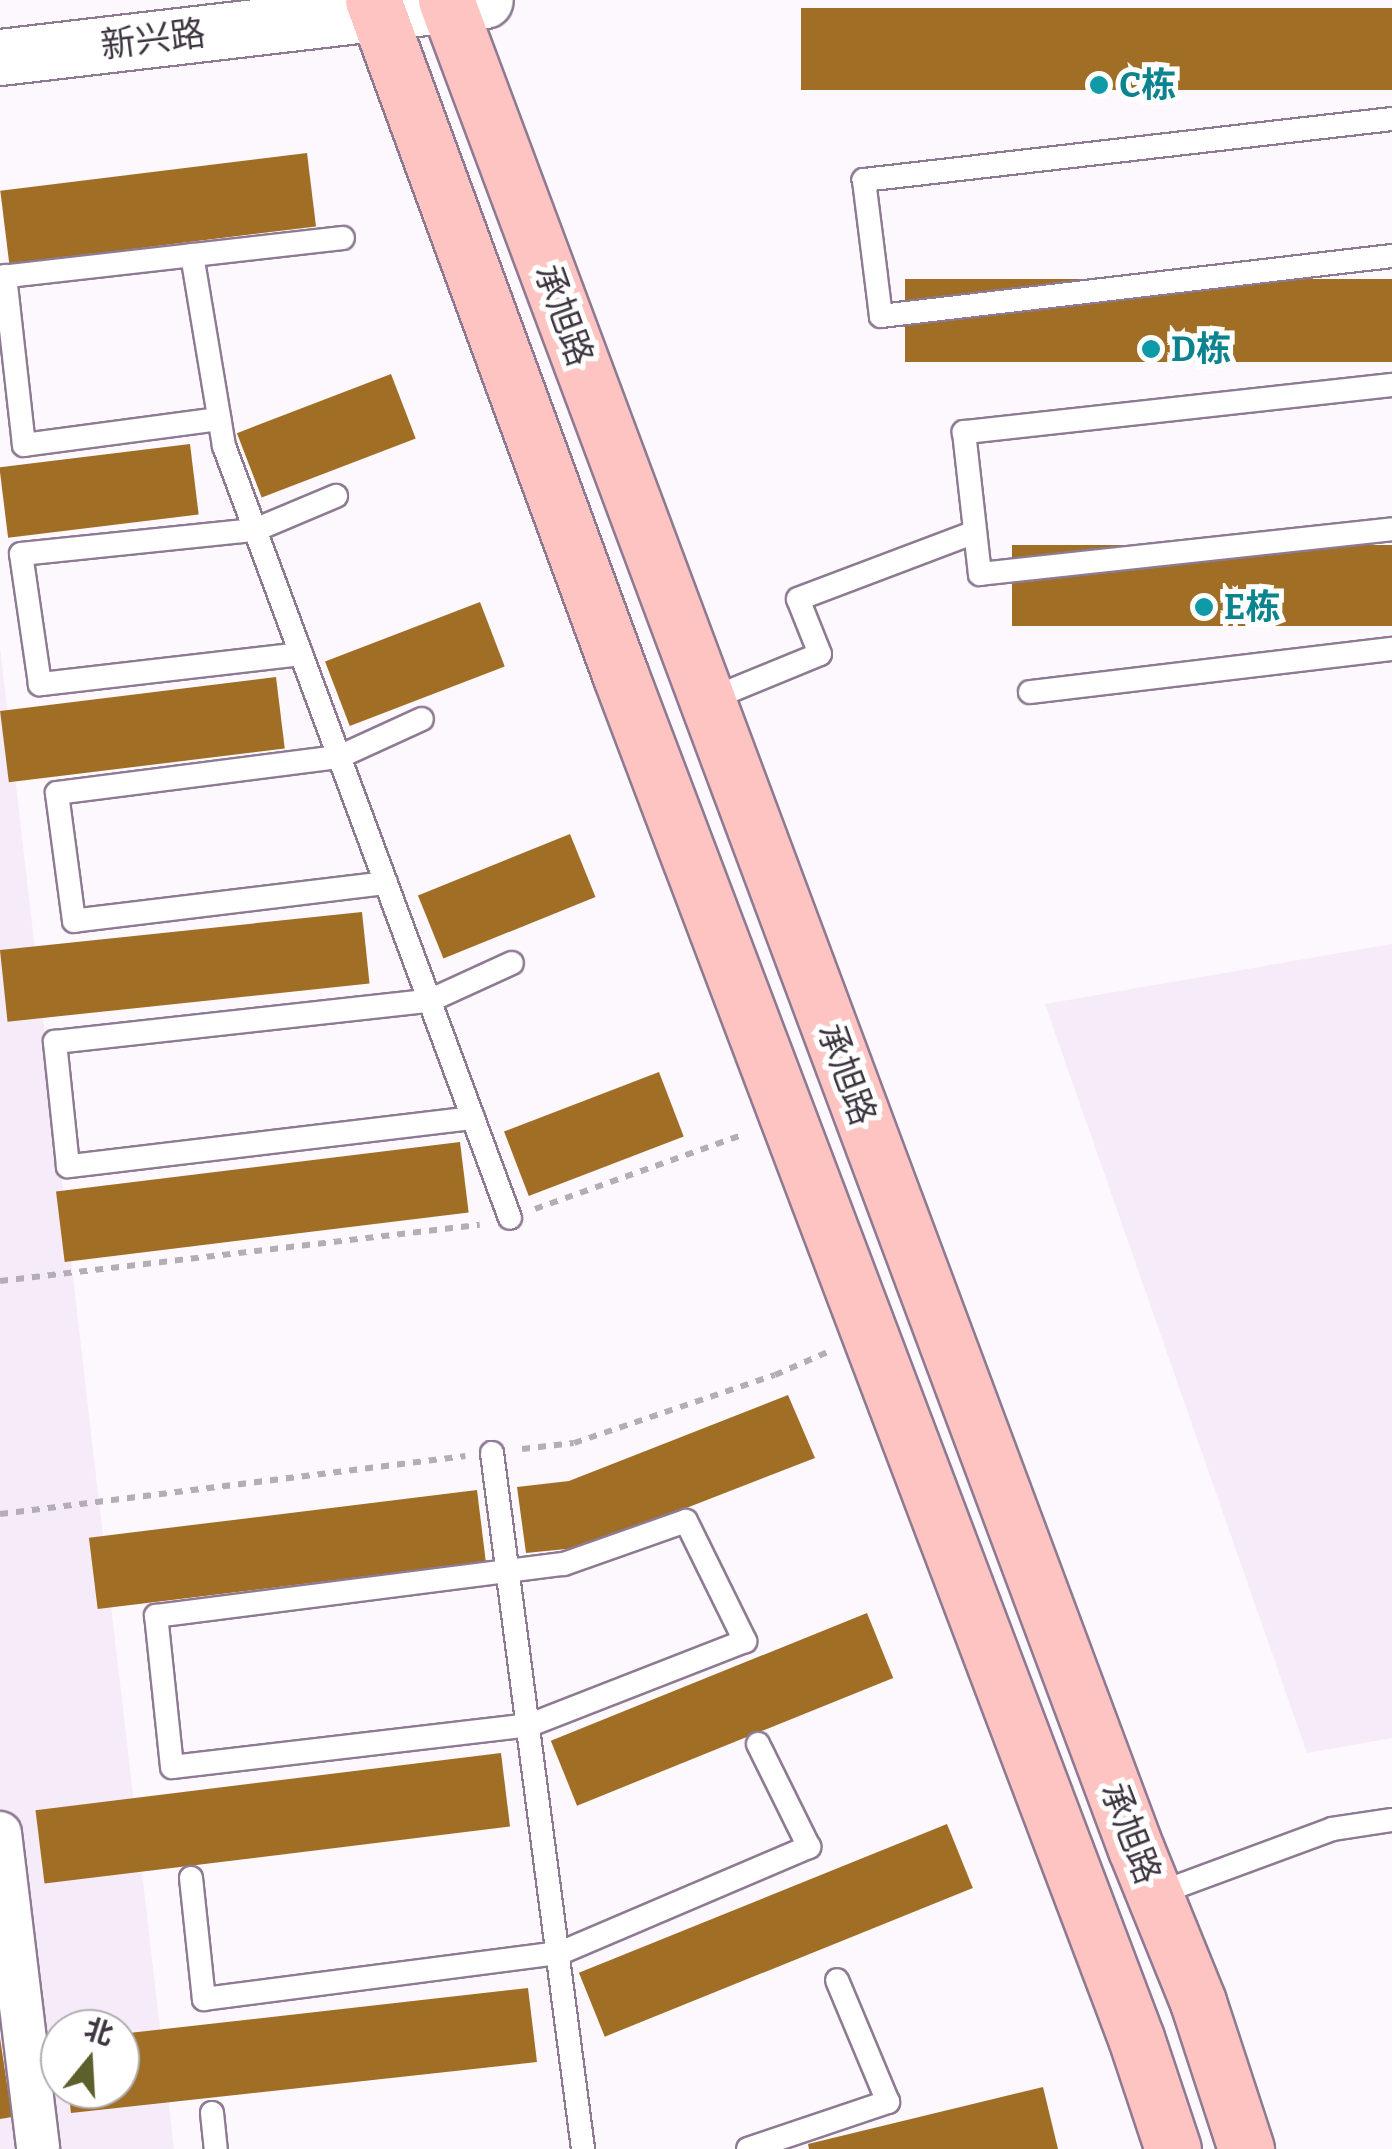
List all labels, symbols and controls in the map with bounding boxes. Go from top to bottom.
street label: 新兴路 [98,12,208,66]
place label: C栋 [1119,64,1176,106]
marker: C栋 [1088,74,1110,96]
street label: 承旭路 [526,258,602,372]
place label: D栋 [1171,328,1231,370]
marker: D栋 [1140,338,1162,360]
place label: E栋 [1224,586,1280,628]
marker: E栋 [1193,596,1215,618]
street label: 承旭路 [809,1017,885,1131]
street label: 承旭路 [1093,1776,1169,1890]
north arrow [40,2009,140,2109]
text: 北 [80,2012,117,2052]

